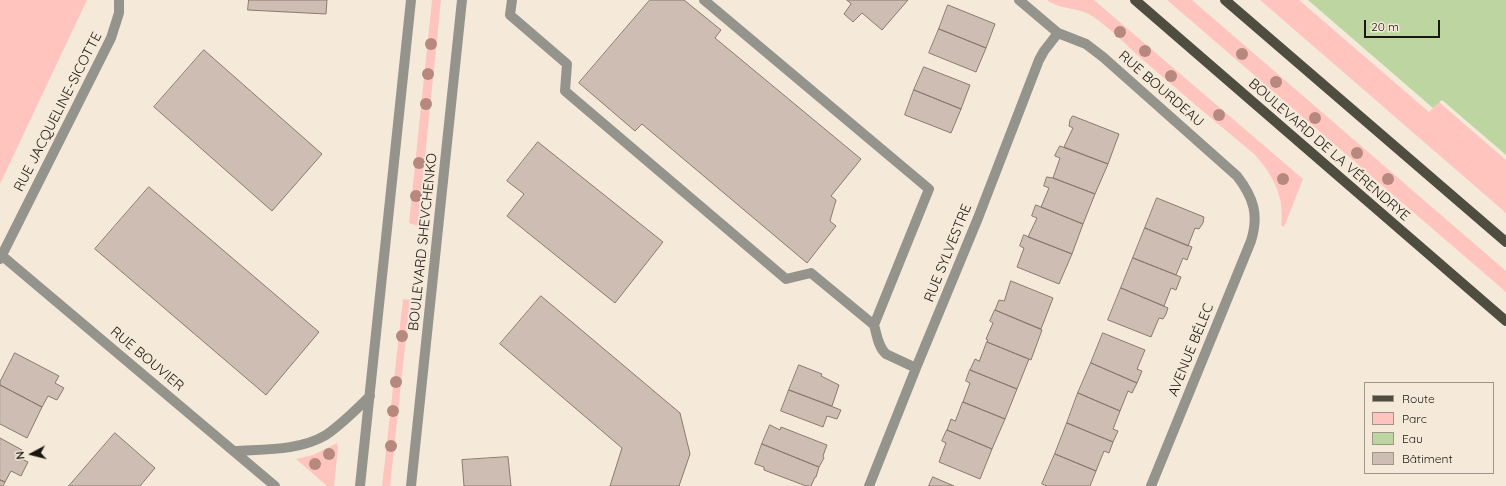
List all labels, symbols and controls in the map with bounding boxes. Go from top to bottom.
scale bar [1366,12,1442,38]
text: 20 m [1371,19,1399,34]
street label: RUE JACQUELINE-SICOTTE [10,30,106,194]
street label: RUE BOURDEAU [1115,48,1207,130]
street label: BOULEVARD DE LA VÉRENDRYE [1245,75,1413,225]
street label: BOULEVARD SHEVCHENKO [405,152,441,332]
street label: RUE SYLVESTRE [921,202,975,304]
street label: AVENUE BÉLEC [1165,301,1217,399]
street label: RUE BOUVIER [107,323,187,395]
legend [1364,382,1494,474]
text: Route [1402,391,1435,406]
text: Parc [1402,411,1427,426]
text: Eau [1402,431,1423,446]
north arrow [12,434,52,474]
text: N [13,451,28,460]
text: Bâtiment [1402,451,1452,466]

